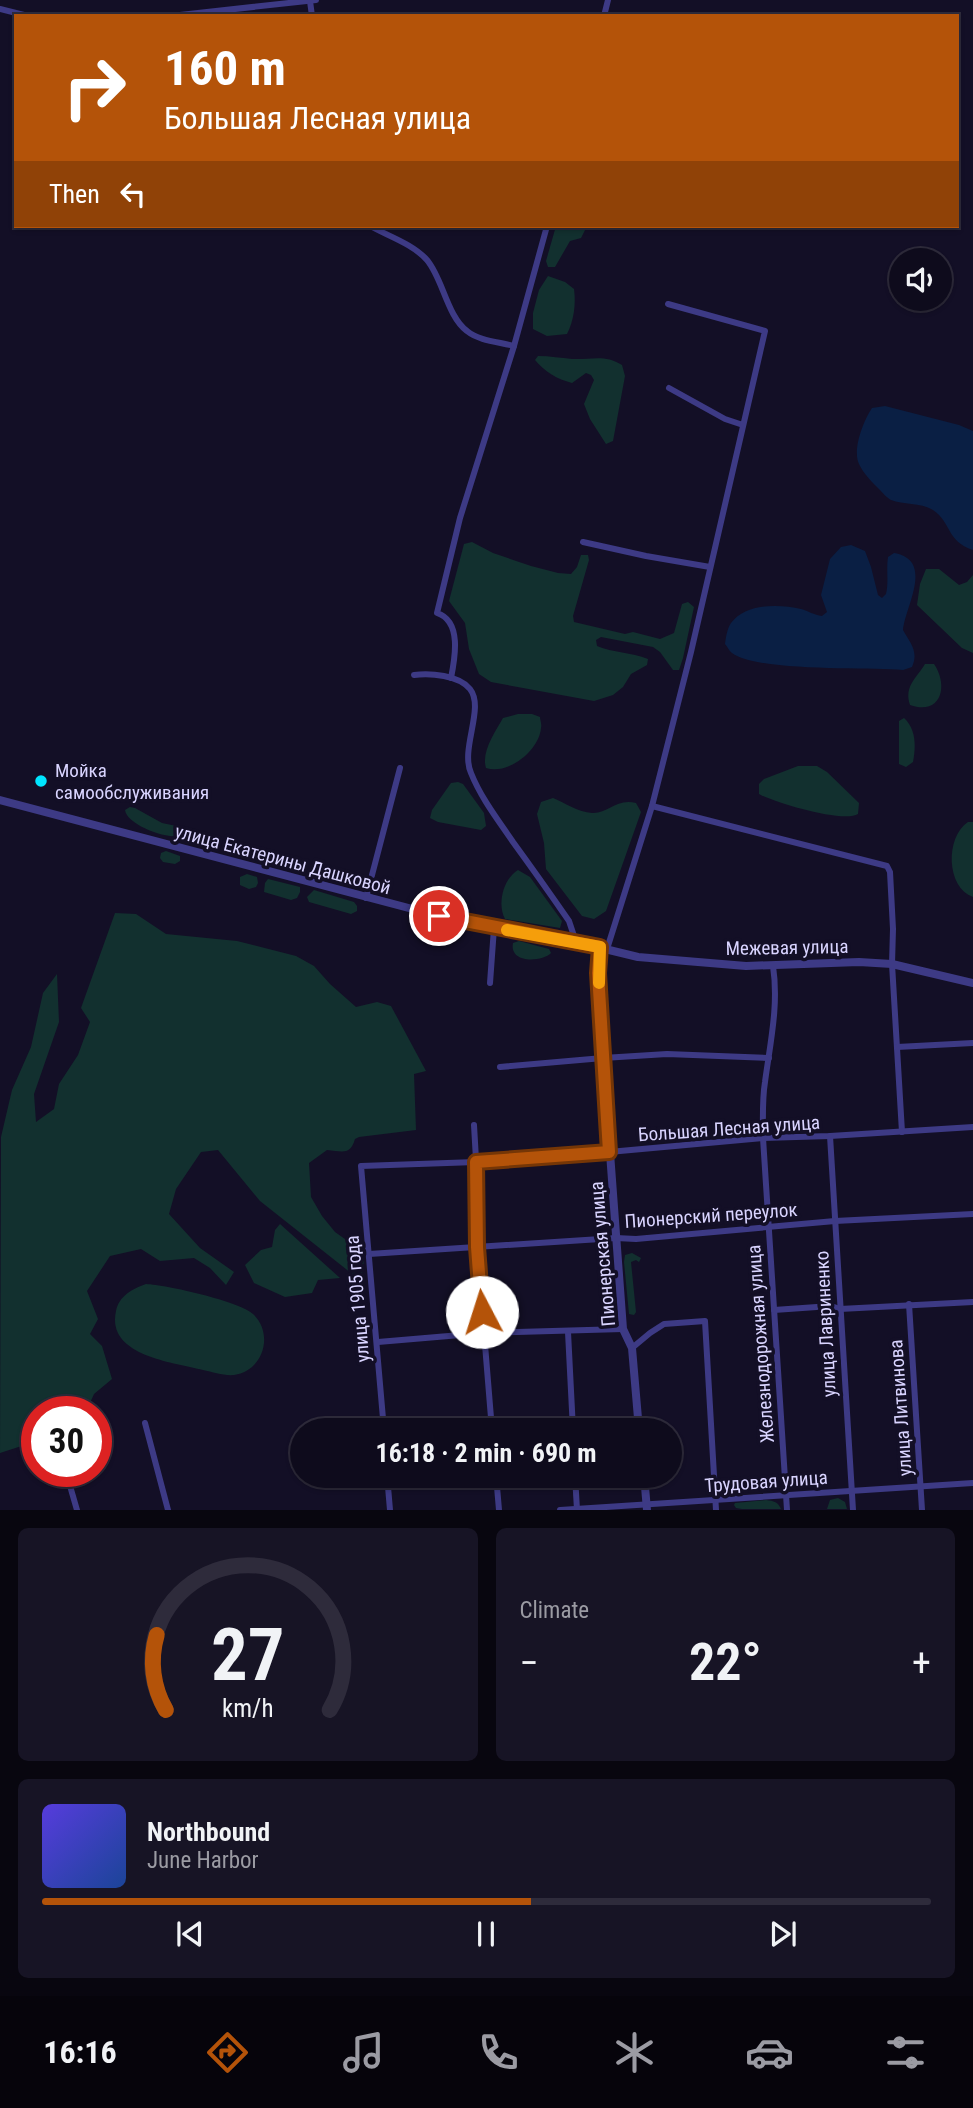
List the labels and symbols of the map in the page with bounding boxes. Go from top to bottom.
place label: Мойка самообслуживания [55,759,209,804]
marker: Мойка самообслуживания [33,773,49,789]
street label: улица Екатерины Дашковой [172,820,393,899]
pin [409,886,469,946]
street label: Межевая улица [725,935,849,960]
street label: Большая Лесная улица [637,1111,821,1146]
street label: Пионерская улица [585,1181,620,1327]
street label: Пионерский переулок [624,1198,798,1233]
street label: улица 1905 года [340,1235,374,1363]
street label: Железнодорожная улица [742,1244,779,1444]
street label: улица Лавриненко [810,1250,841,1398]
position arrow [445,1275,519,1349]
street label: улица Литвинова [884,1339,917,1477]
speed limit sign: 30 [21,1396,112,1487]
street label: Трудовая улица [704,1466,828,1497]

